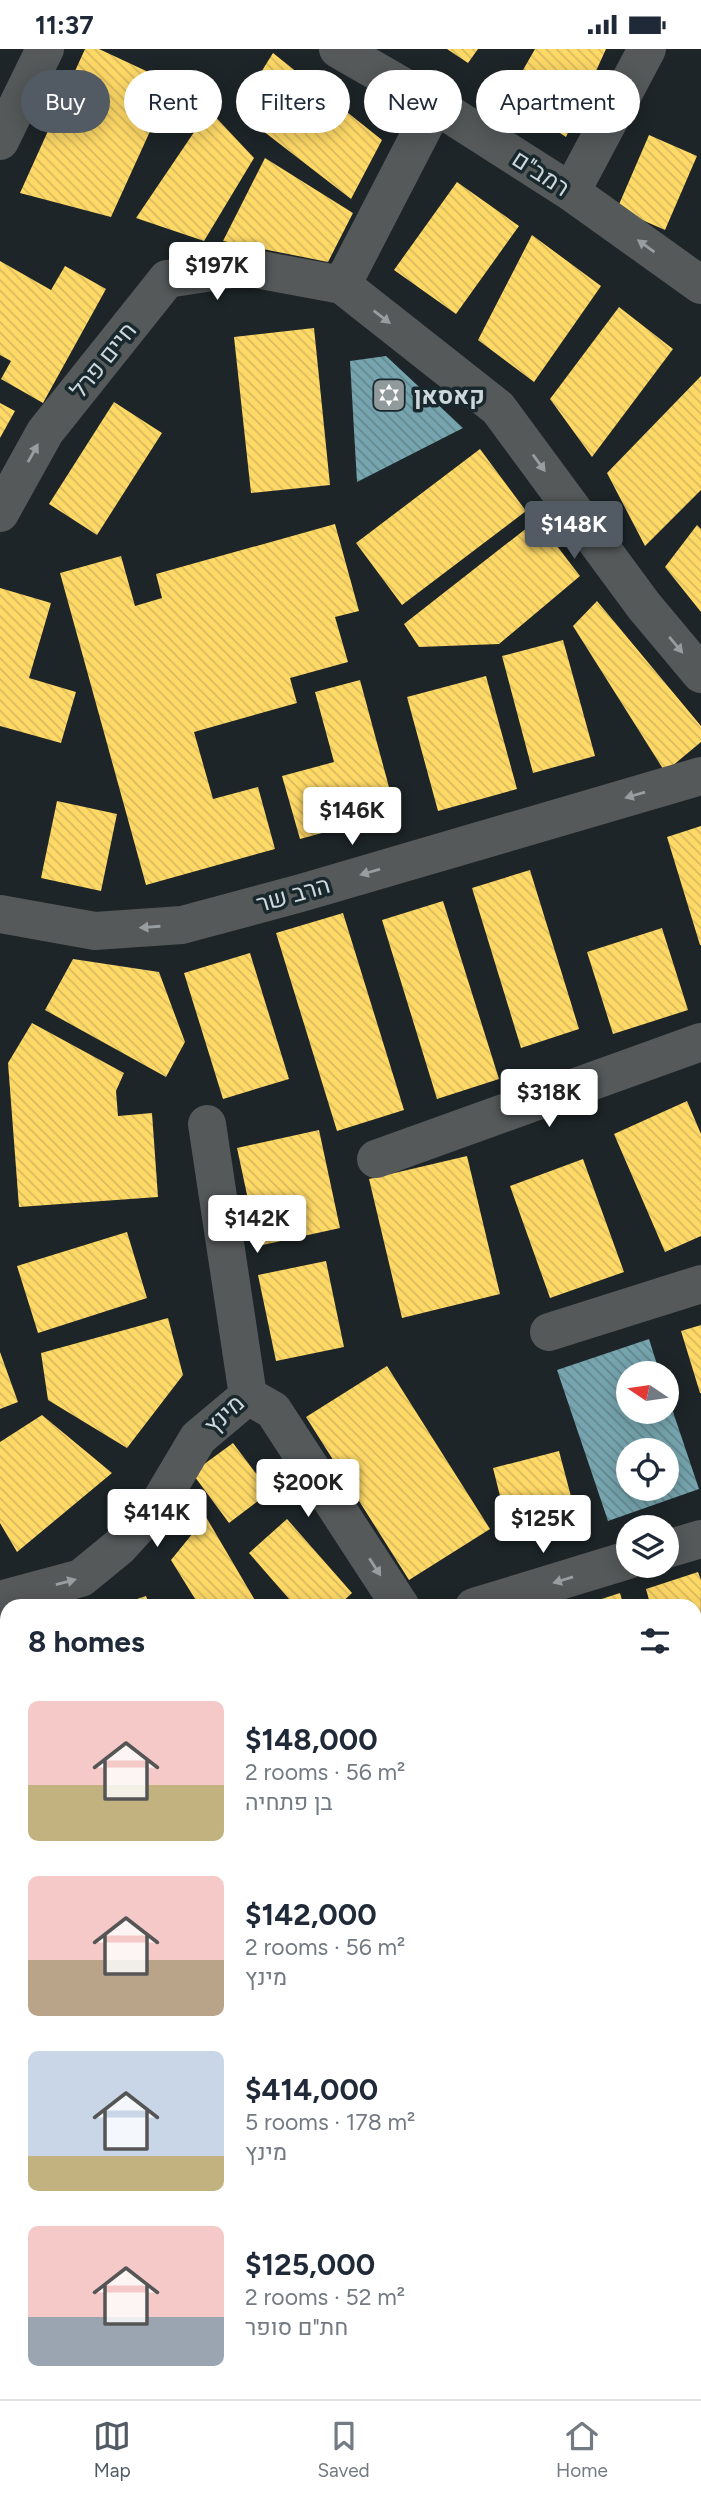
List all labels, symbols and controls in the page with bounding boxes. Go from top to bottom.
text: 11:37 [35,9,94,41]
chip: Buy [21,70,110,133]
chip: Rent [124,70,222,133]
chip: Filters [236,70,350,133]
chip: New [364,70,462,133]
chip: Apartment [476,70,640,133]
street label: רמב"ם [507,144,575,202]
one-way arrow [637,238,655,253]
pin: $197K [168,243,266,302]
text: $197K [185,251,249,279]
one-way arrow [373,309,391,324]
street label: חיים פרל [64,316,142,404]
synagogue icon: קאסאן [370,376,408,414]
place label: קאסאן [414,381,485,410]
one-way arrow [27,443,39,463]
one-way arrow [532,454,546,472]
pin: $148K [525,501,623,561]
text: $148K [541,510,607,538]
one-way arrow [668,636,683,653]
pin: $146K [303,787,401,847]
one-way arrow [625,791,646,801]
text: $146K [319,796,385,824]
one-way arrow [359,868,380,878]
street label: הרב שר [253,870,333,918]
one-way arrow [138,922,160,933]
pin: $318K [500,1069,598,1129]
text: $318K [517,1078,581,1106]
pin: $142K [208,1195,306,1255]
text: $142K [224,1204,290,1232]
north arrow [616,1361,679,1425]
map controls [616,1361,679,1578]
street label: מינץ [198,1388,250,1440]
button: locate [616,1438,679,1501]
pin: $200K [259,1459,357,1519]
text: $200K [272,1468,344,1496]
pin: $414K [108,1489,206,1549]
pin: $125K [494,1495,592,1555]
text: $414K [124,1498,190,1526]
text: $125K [511,1504,575,1532]
button: layers [616,1515,679,1578]
one-way arrow [369,1557,382,1576]
one-way arrow [552,1575,573,1585]
one-way arrow [56,1576,77,1586]
icon: filters [636,1622,674,1660]
text: 8 homes [28,1623,145,1660]
text: $148,000 [245,1721,378,1758]
icon: home [84,1729,168,1813]
text: 2 rooms · 56 m² [245,1758,405,1786]
text: בן פתחיה [245,1788,333,1816]
text: $142,000 [245,1896,377,1933]
icon: home [84,1904,168,1988]
text: 2 rooms · 56 m² [245,1933,405,1961]
text: מינץ [245,1963,287,1991]
text: $414,000 [245,2071,378,2108]
icon: home [84,2079,168,2163]
text: 5 rooms · 178 m² [245,2108,415,2136]
text: מינץ [245,2138,287,2166]
text: $125,000 [245,2246,375,2283]
icon: home [84,2254,168,2338]
text: 2 rooms · 52 m² [245,2283,405,2311]
text: חת"ם סופר [245,2313,348,2341]
tab: Map [93,2417,131,2482]
tab: Saved [317,2417,370,2482]
tab: Home [556,2417,608,2482]

